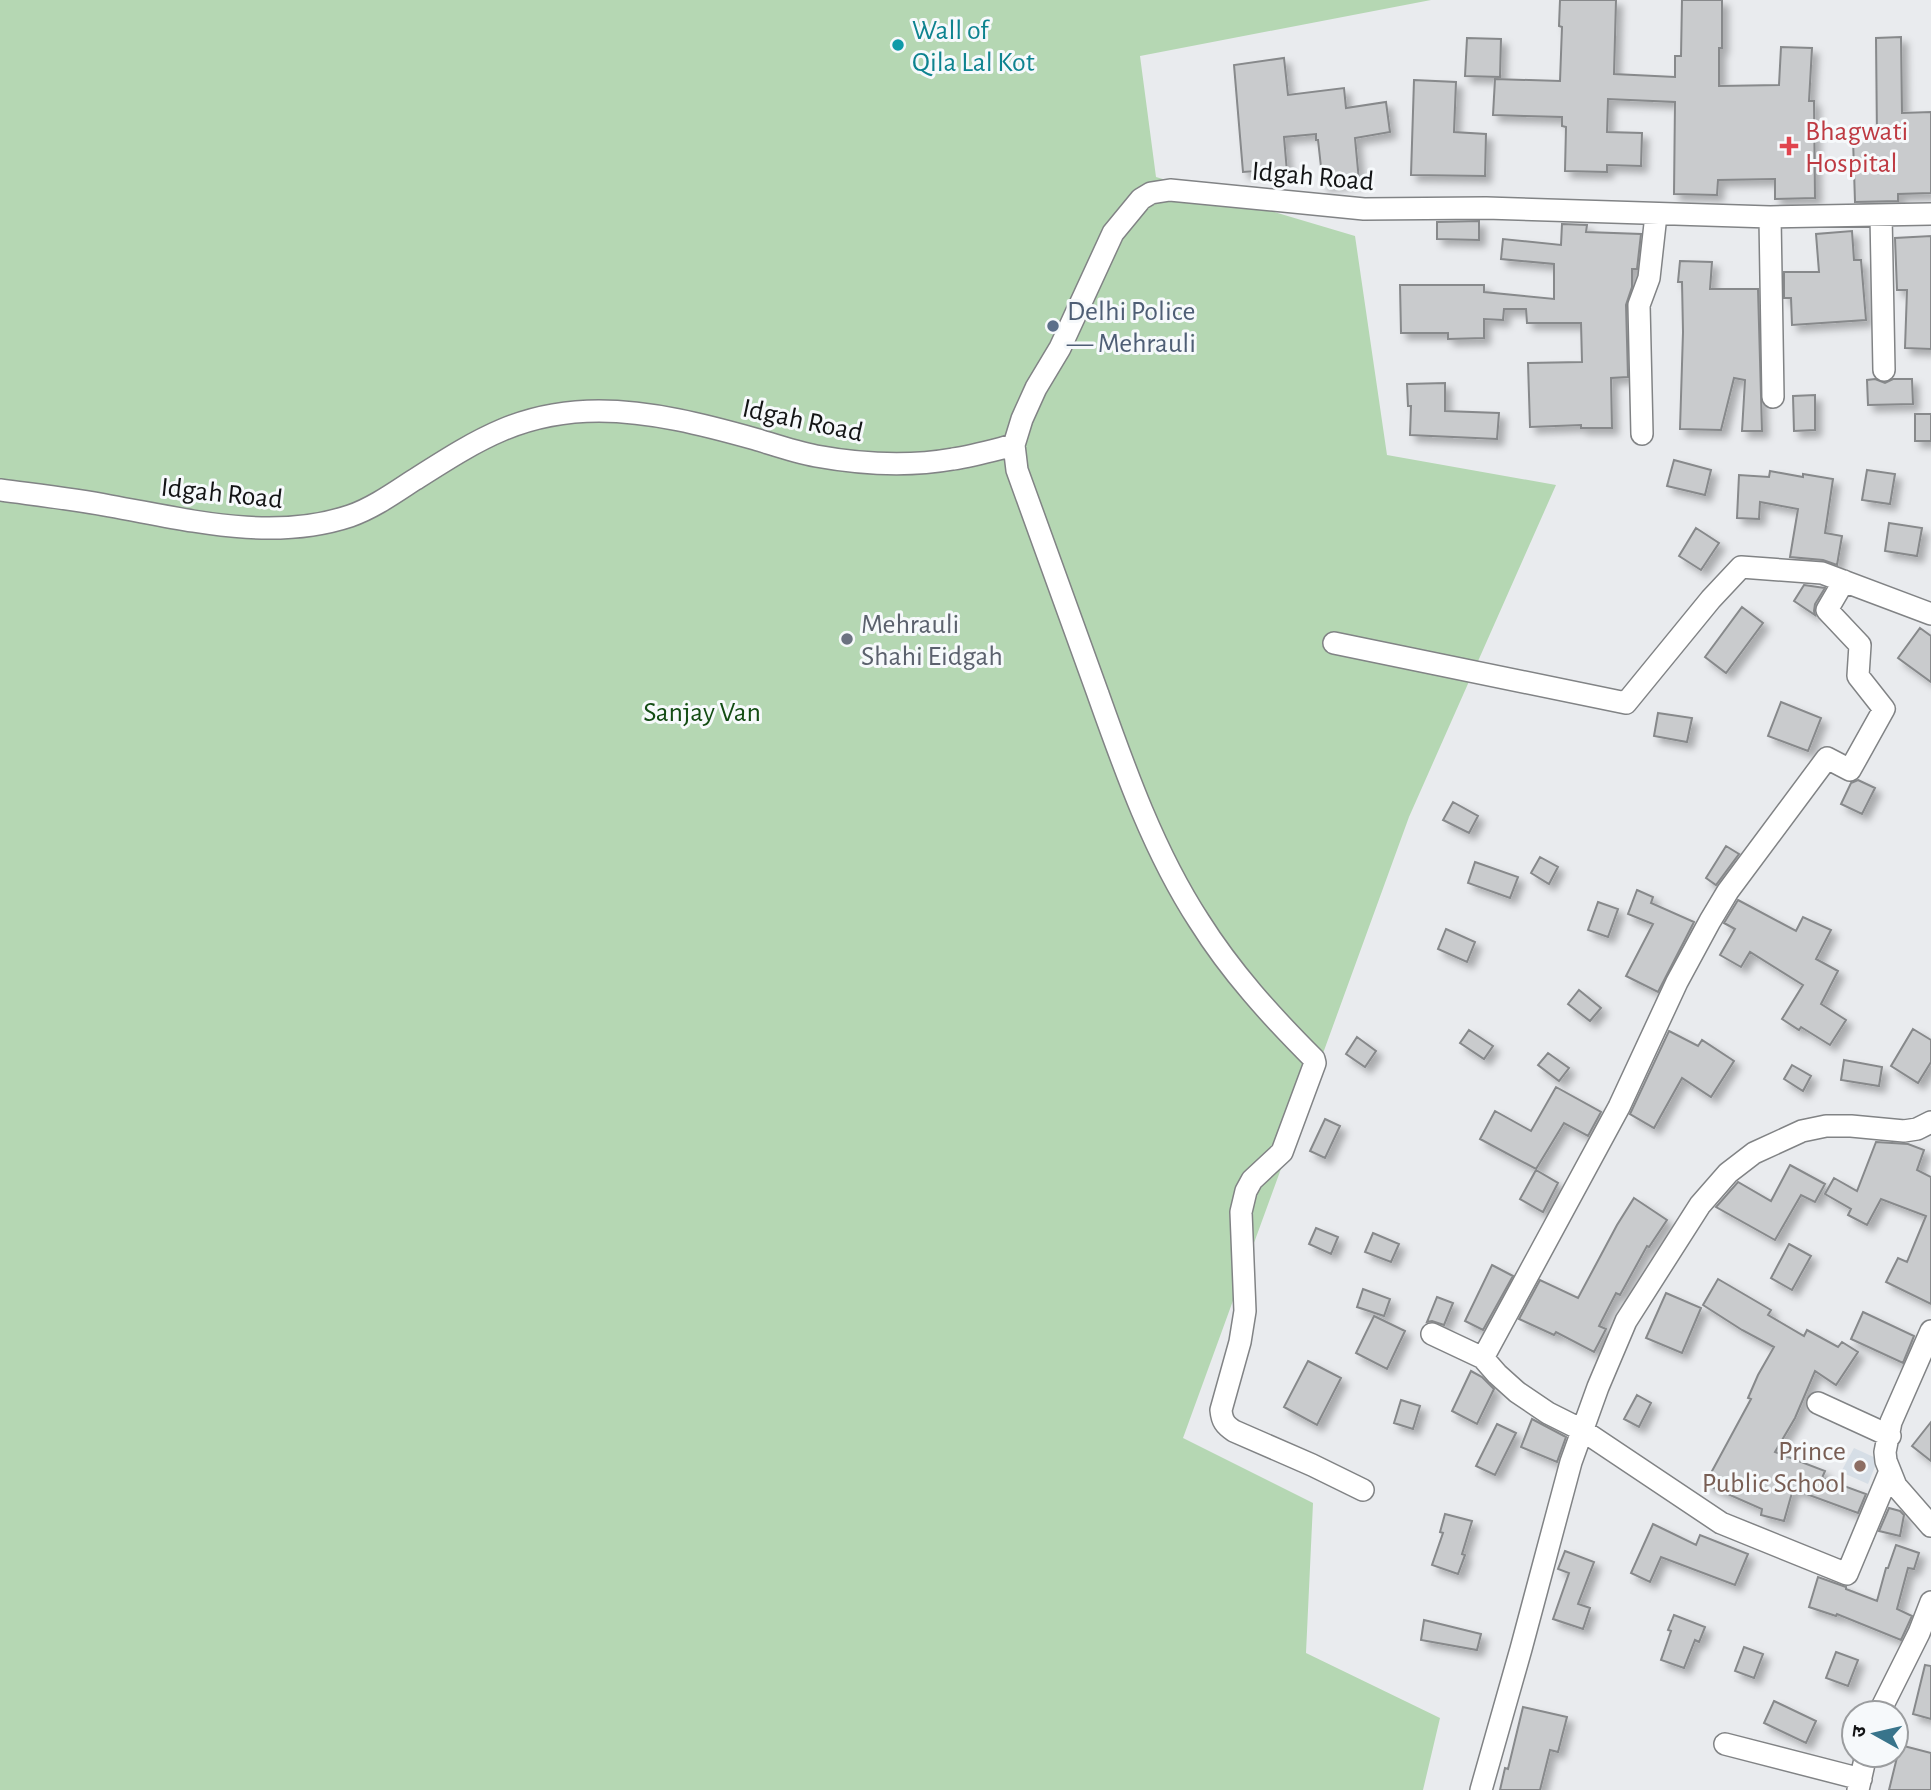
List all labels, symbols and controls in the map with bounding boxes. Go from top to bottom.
place label: Wall of Qila Lal Kot [912,17,1035,77]
marker: Wall of Qila Lal Kot [890,37,906,53]
place label: Bhagwati Hospital [1805,118,1908,178]
marker: Bhagwati Hospital [1779,136,1799,156]
street label: Idgah Road [1251,158,1375,196]
place label: Delhi Police — Mehrauli [1066,298,1196,358]
marker: Delhi Police — Mehrauli [1045,318,1061,334]
street label: Idgah Road [740,395,865,447]
street label: Idgah Road [159,474,284,514]
place label: Mehrauli Shahi Eidgah [861,611,1003,671]
marker: Mehrauli Shahi Eidgah [839,631,855,647]
park label: Sanjay Van [643,699,761,727]
place label: Prince Public School [1702,1438,1846,1498]
marker: Prince Public School [1852,1458,1868,1474]
north arrow [1840,1699,1910,1769]
text: उ [1849,1724,1870,1739]

